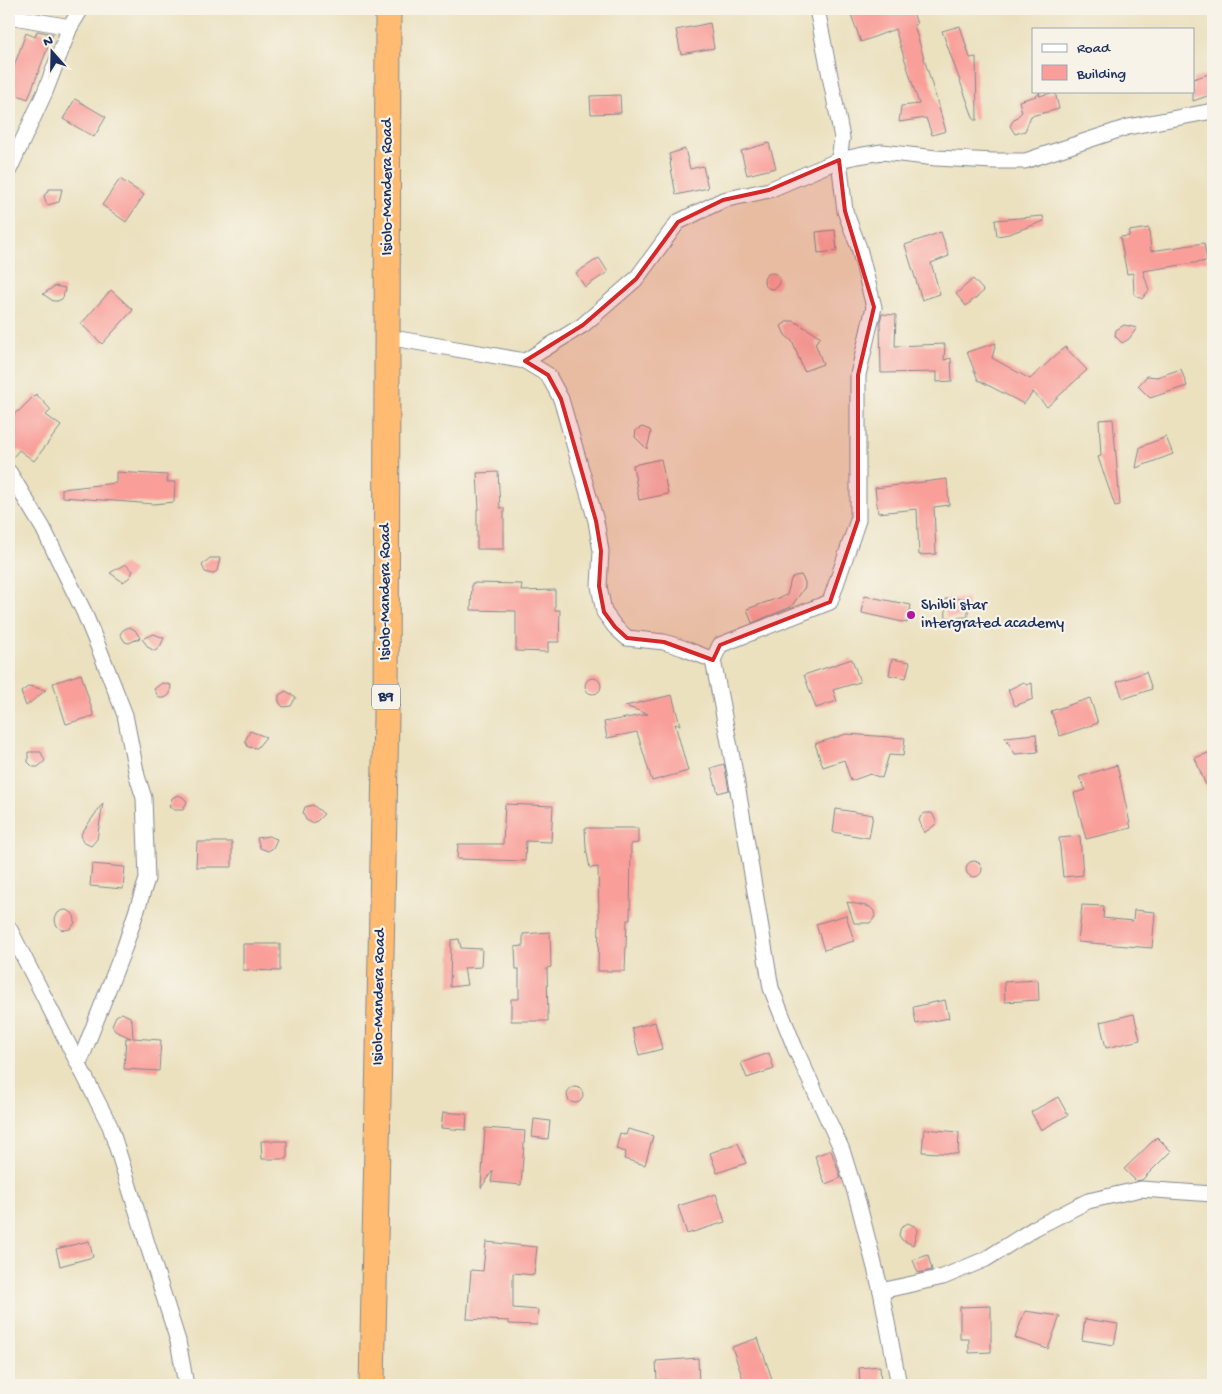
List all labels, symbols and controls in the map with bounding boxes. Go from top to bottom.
north arrow [28,28,78,78]
legend [1032,28,1194,92]
text: N [41,33,56,52]
text: Road [1077,40,1111,58]
text: Building [1076,66,1126,84]
street label: Isiolo-Mandera Road [379,117,398,255]
street label: Isiolo-Mandera Road [377,522,396,660]
place label: Shibli star intergrated academy [921,597,1064,634]
marker: Shibli star intergrated academy [905,609,917,621]
road number: B9 [372,684,400,710]
street label: Isiolo-Mandera Road [369,927,391,1066]

